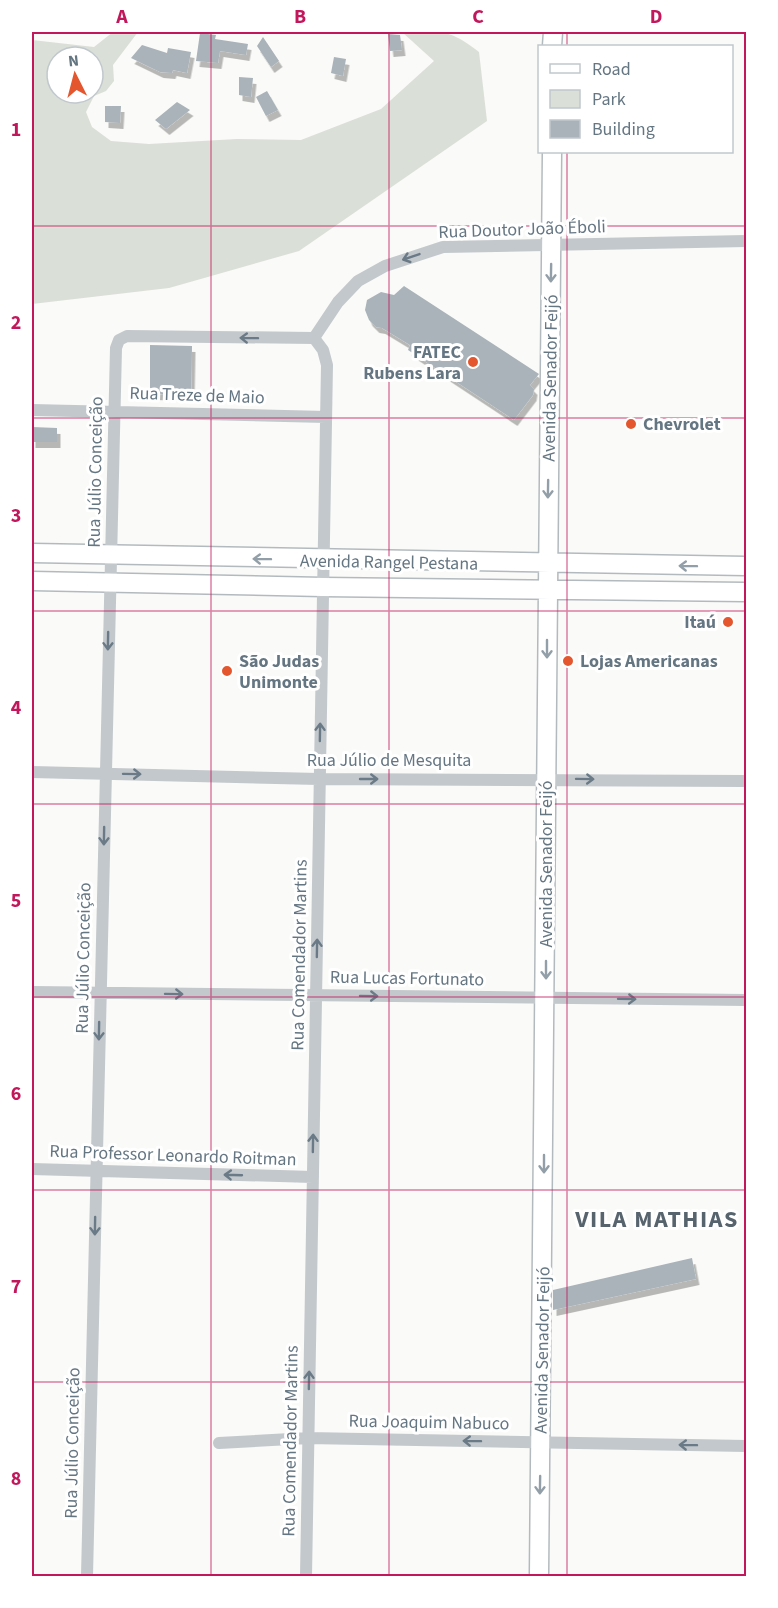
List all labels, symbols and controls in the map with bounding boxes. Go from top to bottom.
text: A [115,3,128,31]
text: B [294,3,306,31]
text: C [472,3,484,31]
text: D [650,3,662,31]
north arrow [45,45,105,105]
legend [538,45,733,153]
text: N [67,50,80,73]
text: Road [592,57,631,82]
text: Park [592,87,626,112]
text: 1 [11,116,21,144]
text: Building [592,117,655,142]
street label: Rua Doutor João Éboli [438,214,606,245]
one-way arrow [402,252,421,263]
one-way arrow [545,262,557,282]
street label: Avenida Senador Feijó [537,294,564,462]
text: 2 [11,309,21,337]
one-way arrow [240,332,260,344]
place label: FATEC Rubens Lara [363,340,462,386]
marker: FATEC Rubens Lara [466,355,480,369]
street label: Rua Treze de Maio [129,381,265,410]
street label: Rua Júlio Conceição [82,396,109,548]
place label: Chevrolet [643,412,721,437]
marker: Chevrolet [624,417,638,431]
one-way arrow [542,478,554,498]
text: 3 [11,502,21,530]
street label: Avenida Rangel Pestana [300,548,478,577]
one-way arrow [253,553,273,565]
one-way arrow [679,560,699,572]
place label: Itaú [684,610,716,635]
marker: Itaú [721,615,735,629]
one-way arrow [103,631,114,651]
one-way arrow [541,638,553,658]
place label: São Judas Unimonte [239,649,319,695]
place label: Lojas Americanas [580,649,718,674]
marker: Lojas Americanas [561,654,575,668]
marker: São Judas Unimonte [220,664,234,678]
text: 4 [11,694,22,722]
one-way arrow [314,722,326,742]
street label: Rua Júlio de Mesquita [307,748,471,773]
one-way arrow [121,768,141,780]
one-way arrow [358,773,378,785]
one-way arrow [574,773,594,785]
street label: Avenida Senador Feijó [534,780,559,948]
one-way arrow [98,825,110,845]
street label: Rua Comendador Martins [285,859,314,1051]
street label: Rua Júlio Conceição [70,882,97,1034]
text: 5 [11,887,21,915]
one-way arrow [311,938,323,958]
one-way arrow [540,959,552,979]
street label: Rua Lucas Fortunato [330,965,484,992]
one-way arrow [163,988,183,1000]
one-way arrow [358,990,378,1002]
one-way arrow [616,993,636,1005]
one-way arrow [94,1020,105,1040]
text: 6 [11,1080,21,1108]
one-way arrow [307,1133,319,1153]
street label: Rua Professor Leonardo Roitman [49,1139,297,1172]
one-way arrow [538,1154,550,1174]
one-way arrow [224,1170,244,1181]
district label: VILA MATHIAS [574,1202,739,1237]
one-way arrow [89,1215,101,1235]
street label: Avenida Senador Feijó [529,1266,556,1434]
text: 7 [11,1273,21,1301]
street label: Rua Comendador Martins [276,1345,305,1537]
street label: Rua Júlio Conceição [59,1367,86,1519]
one-way arrow [303,1370,315,1390]
street label: Rua Joaquim Nabuco [348,1409,510,1436]
one-way arrow [463,1435,483,1447]
one-way arrow [679,1439,699,1450]
text: 8 [11,1465,21,1493]
one-way arrow [534,1475,546,1495]

